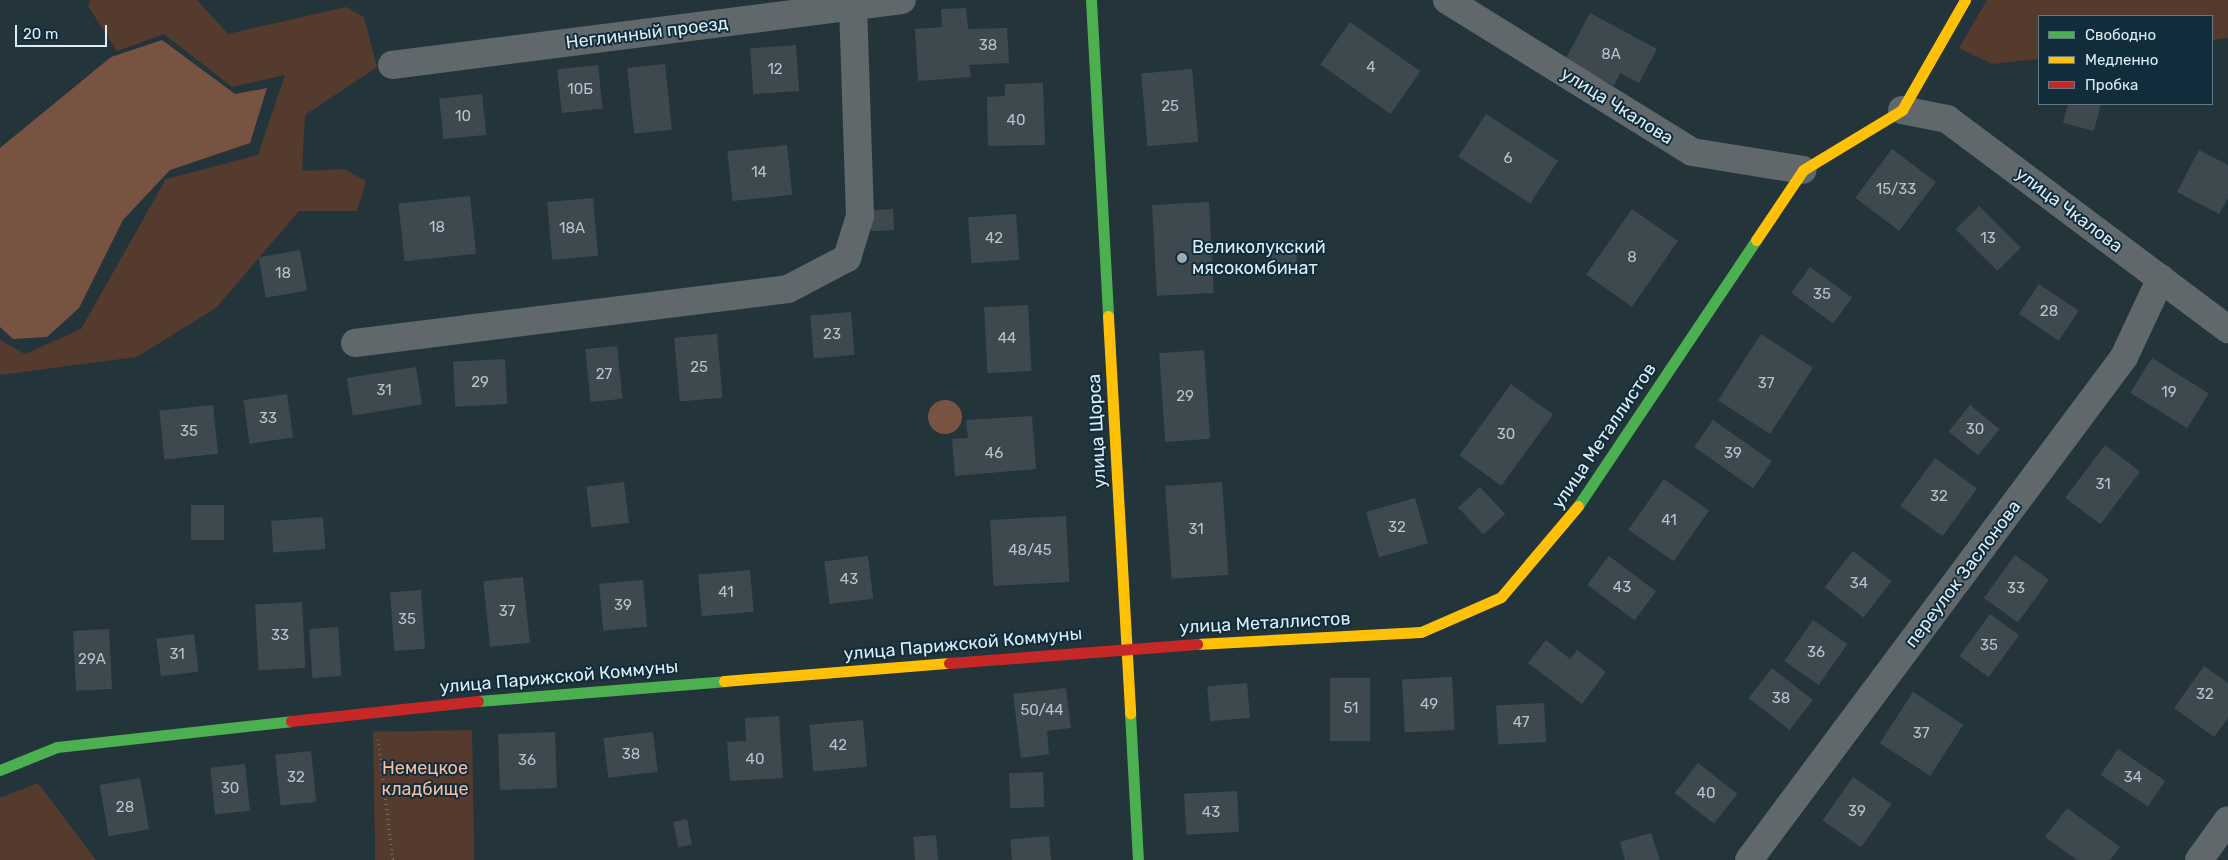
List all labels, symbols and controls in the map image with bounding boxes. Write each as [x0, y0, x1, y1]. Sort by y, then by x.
street label: Неглинный проезд [565, 12, 729, 54]
scale bar [18, 15, 110, 47]
legend [2038, 15, 2213, 105]
text: 20 m [23, 25, 58, 43]
text: Свободно [2085, 26, 2156, 44]
house number: 38 [979, 37, 997, 55]
house number: 8А [1601, 46, 1621, 64]
text: Медленно [2085, 51, 2158, 69]
house number: 4 [1366, 59, 1376, 77]
house number: 12 [767, 61, 783, 79]
street label: улица Чкалова [1557, 63, 1677, 149]
text: Пробка [2085, 76, 2138, 94]
house number: 10Б [567, 81, 593, 99]
house number: 25 [1161, 98, 1179, 116]
house number: 10 [455, 108, 471, 126]
house number: 40 [1007, 112, 1025, 130]
house number: 6 [1503, 150, 1513, 168]
street label: улица Чкалова [2011, 163, 2127, 257]
house number: 14 [751, 164, 767, 182]
house number: 15/33 [1876, 181, 1916, 199]
house number: 18 [429, 219, 445, 237]
house number: 18А [559, 220, 585, 238]
house number: 42 [985, 230, 1003, 248]
house number: 13 [1980, 230, 1996, 248]
place label: Великолукский мясокомбинат [1192, 237, 1326, 280]
house number: 8 [1627, 249, 1637, 267]
marker: Великолукский мясокомбинат [1176, 252, 1188, 264]
house number: 18 [275, 265, 291, 283]
house number: 35 [1813, 286, 1831, 304]
house number: 28 [2040, 303, 2058, 321]
house number: 23 [823, 326, 841, 344]
house number: 44 [998, 330, 1016, 348]
house number: 25 [690, 359, 708, 377]
street label: улица Металлистов [1547, 359, 1661, 513]
house number: 27 [596, 366, 612, 384]
street label: улица Щорса [1083, 373, 1111, 489]
house number: 29 [471, 374, 489, 392]
house number: 37 [1758, 375, 1774, 393]
house number: 31 [376, 382, 392, 400]
house number: 19 [2161, 384, 2177, 402]
house number: 29 [1176, 388, 1194, 406]
house number: 33 [259, 410, 277, 428]
house number: 30 [1966, 421, 1984, 439]
house number: 35 [180, 423, 198, 441]
house number: 30 [1497, 426, 1515, 444]
house number: 46 [985, 445, 1003, 463]
house number: 39 [1724, 445, 1742, 463]
house number: 31 [2095, 476, 2111, 494]
house number: 32 [1930, 488, 1948, 506]
street label: переулок Заслонова [1901, 496, 2025, 652]
house number: 41 [1661, 512, 1677, 530]
house number: 32 [1388, 519, 1406, 537]
house number: 31 [1188, 521, 1204, 539]
house number: 48/45 [1008, 542, 1052, 560]
house number: 43 [840, 571, 858, 589]
house number: 34 [1850, 575, 1868, 593]
house number: 43 [1613, 579, 1631, 597]
house number: 33 [2007, 580, 2025, 598]
house number: 41 [718, 584, 734, 602]
house number: 39 [614, 597, 632, 615]
house number: 37 [499, 603, 515, 621]
street label: улица Металлистов [1179, 608, 1351, 638]
house number: 35 [398, 611, 416, 629]
street label: улица Парижской Коммуны [843, 623, 1083, 665]
house number: 33 [271, 627, 289, 645]
house number: 35 [1980, 637, 1998, 655]
house number: 36 [1807, 644, 1825, 662]
house number: 31 [169, 646, 185, 664]
house number: 29А [78, 651, 106, 669]
street label: улица Парижской Коммуны [439, 656, 679, 698]
house number: 32 [2196, 686, 2214, 704]
house number: 38 [1772, 690, 1790, 708]
house number: 49 [1420, 696, 1438, 714]
house number: 51 [1343, 700, 1359, 718]
house number: 50/44 [1020, 702, 1064, 720]
house number: 47 [1513, 714, 1529, 732]
house number: 37 [1913, 725, 1929, 743]
house number: 42 [829, 737, 847, 755]
house number: 38 [622, 746, 640, 764]
house number: 40 [746, 751, 764, 769]
house number: 36 [518, 752, 536, 770]
park label: Немецкое кладбище [382, 758, 468, 801]
house number: 32 [287, 769, 305, 787]
house number: 34 [2124, 769, 2142, 787]
house number: 30 [221, 780, 239, 798]
house number: 40 [1697, 785, 1715, 803]
house number: 28 [116, 799, 134, 817]
house number: 39 [1848, 803, 1866, 821]
house number: 43 [1202, 804, 1220, 822]

